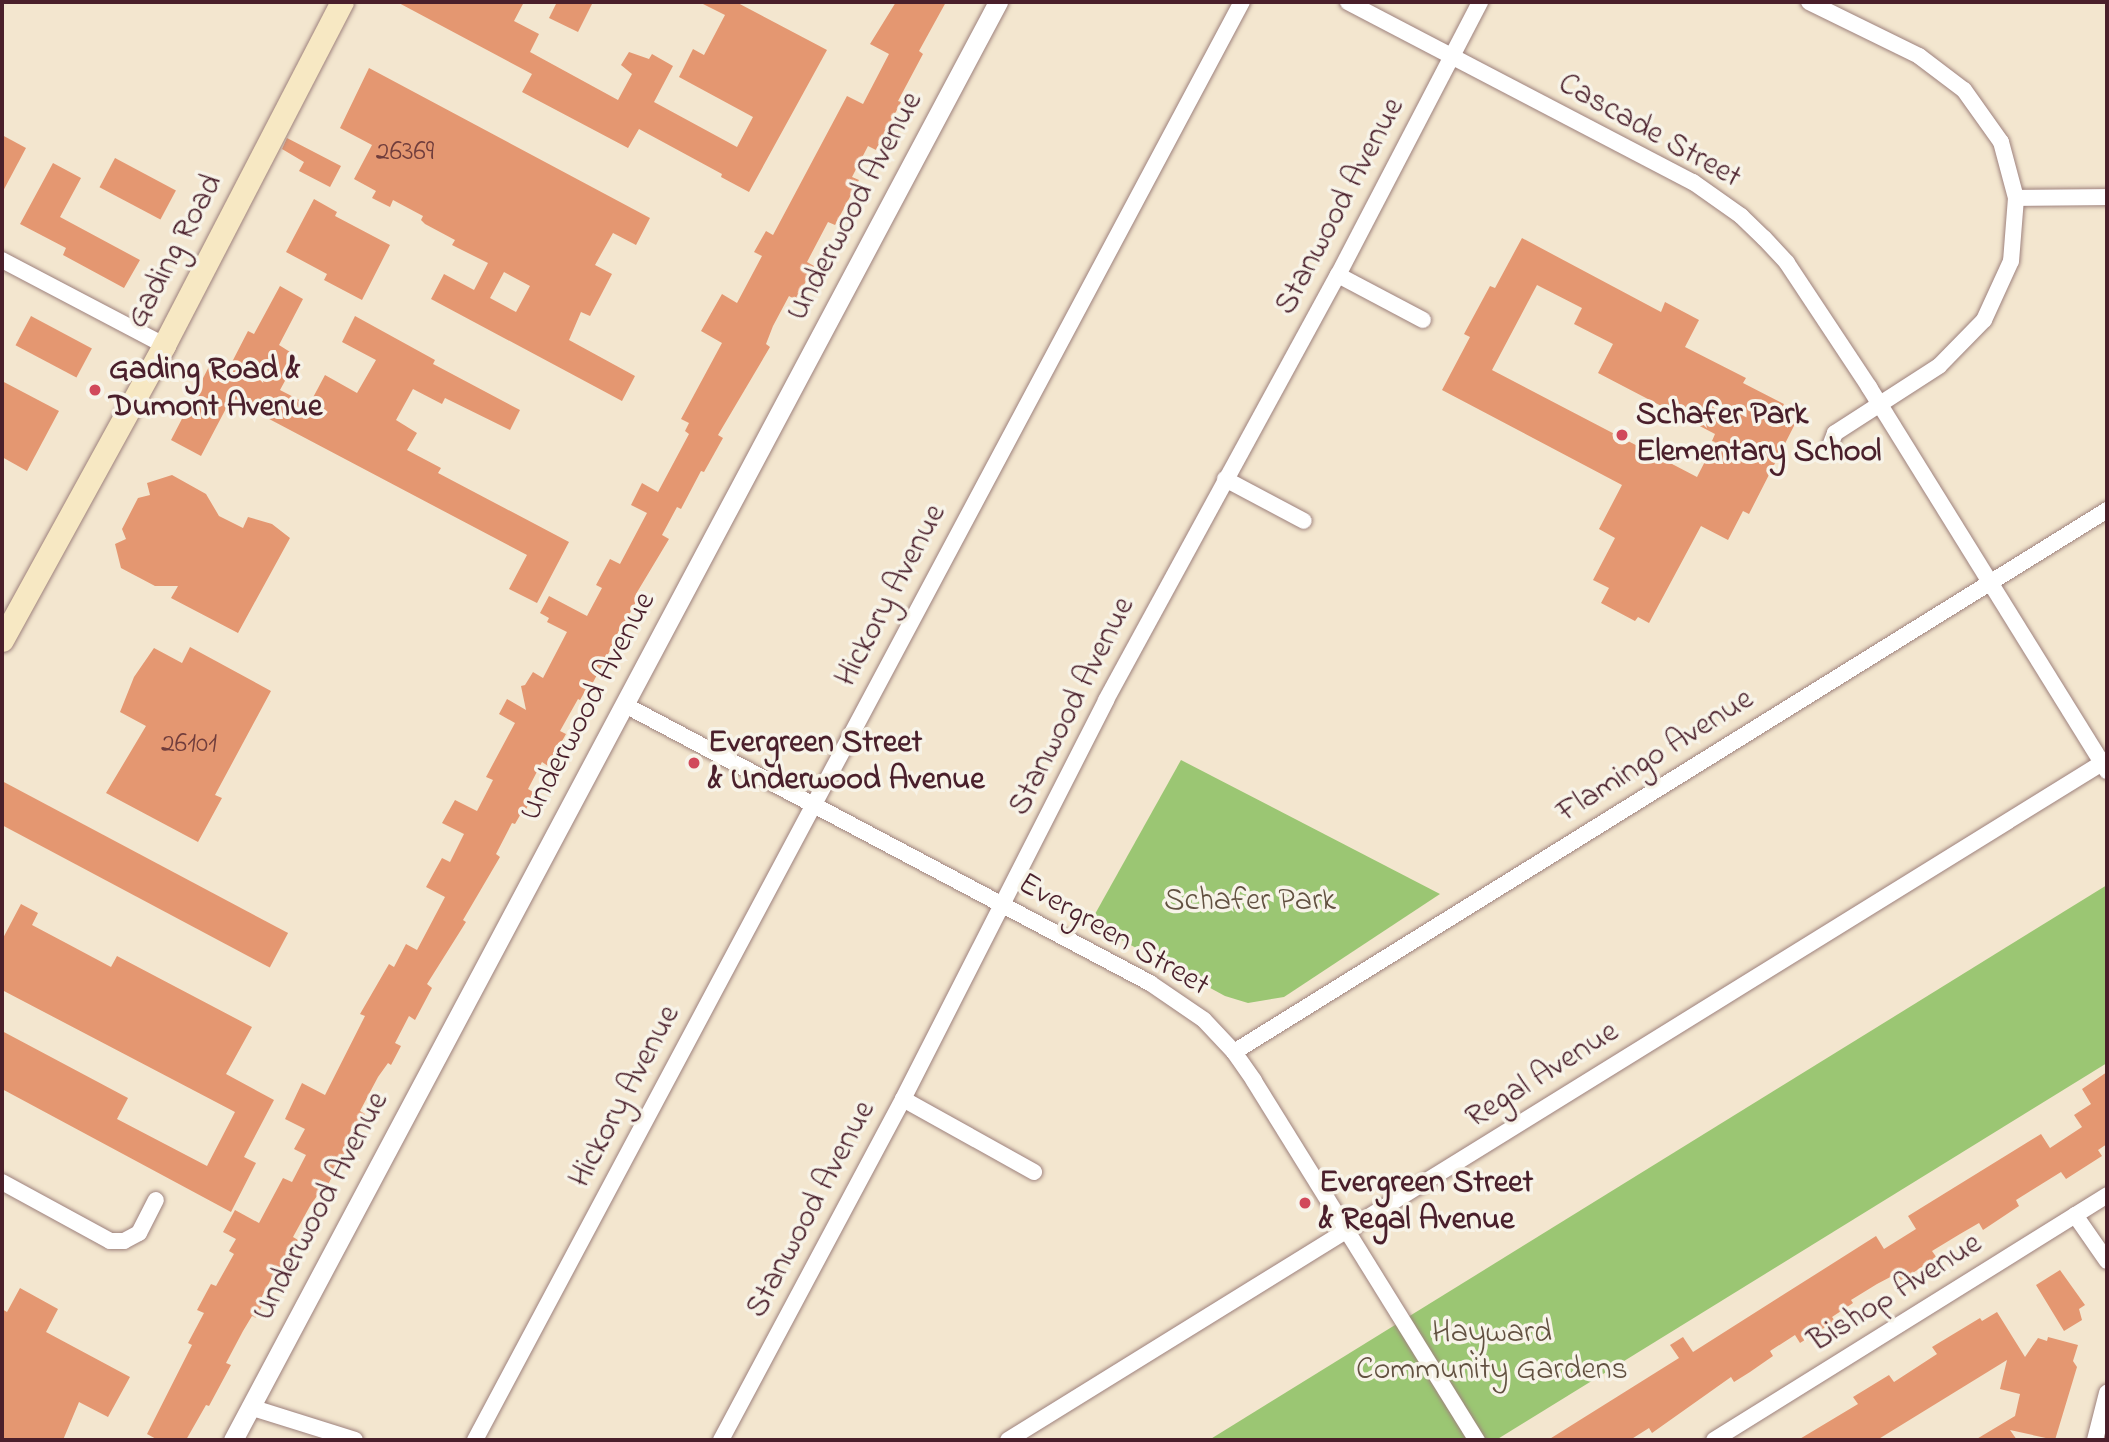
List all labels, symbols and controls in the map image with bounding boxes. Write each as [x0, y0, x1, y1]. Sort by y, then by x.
street label: Cascade Street [1551, 66, 1747, 198]
street label: Underwood Avenue [779, 86, 933, 328]
street label: Stanwood Avenue [1268, 92, 1414, 322]
house number: 26369 [376, 136, 434, 170]
street label: Gading Road [119, 168, 233, 336]
place label: Gading Road & Dumont Avenue [109, 353, 322, 428]
marker: Gading Road & Dumont Avenue [87, 382, 103, 398]
place label: Schafer Park Elementary School [1636, 398, 1881, 473]
marker: Schafer Park Elementary School [1614, 427, 1630, 443]
street label: Hickory Avenue [828, 498, 956, 694]
street label: Underwood Avenue [512, 586, 666, 828]
street label: Stanwood Avenue [1001, 591, 1145, 823]
street label: Flamingo Avenue [1551, 681, 1761, 833]
place label: Evergreen Street & Underwood Avenue [708, 726, 984, 801]
house number: 26101 [161, 728, 217, 762]
marker: Evergreen Street & Underwood Avenue [686, 755, 702, 771]
street label: Evergreen Street [1011, 866, 1215, 1006]
park label: Schafer Park [1164, 883, 1336, 921]
street label: Hickory Avenue [562, 999, 690, 1195]
street label: Regal Avenue [1460, 1014, 1626, 1138]
street label: Underwood Avenue [245, 1086, 399, 1328]
street label: Stanwood Avenue [739, 1095, 885, 1325]
place label: Evergreen Street & Regal Avenue [1319, 1166, 1533, 1241]
marker: Evergreen Street & Regal Avenue [1297, 1195, 1313, 1211]
street label: Bishop Avenue [1802, 1226, 1990, 1362]
park label: Hayward Community Gardens [1356, 1316, 1628, 1391]

